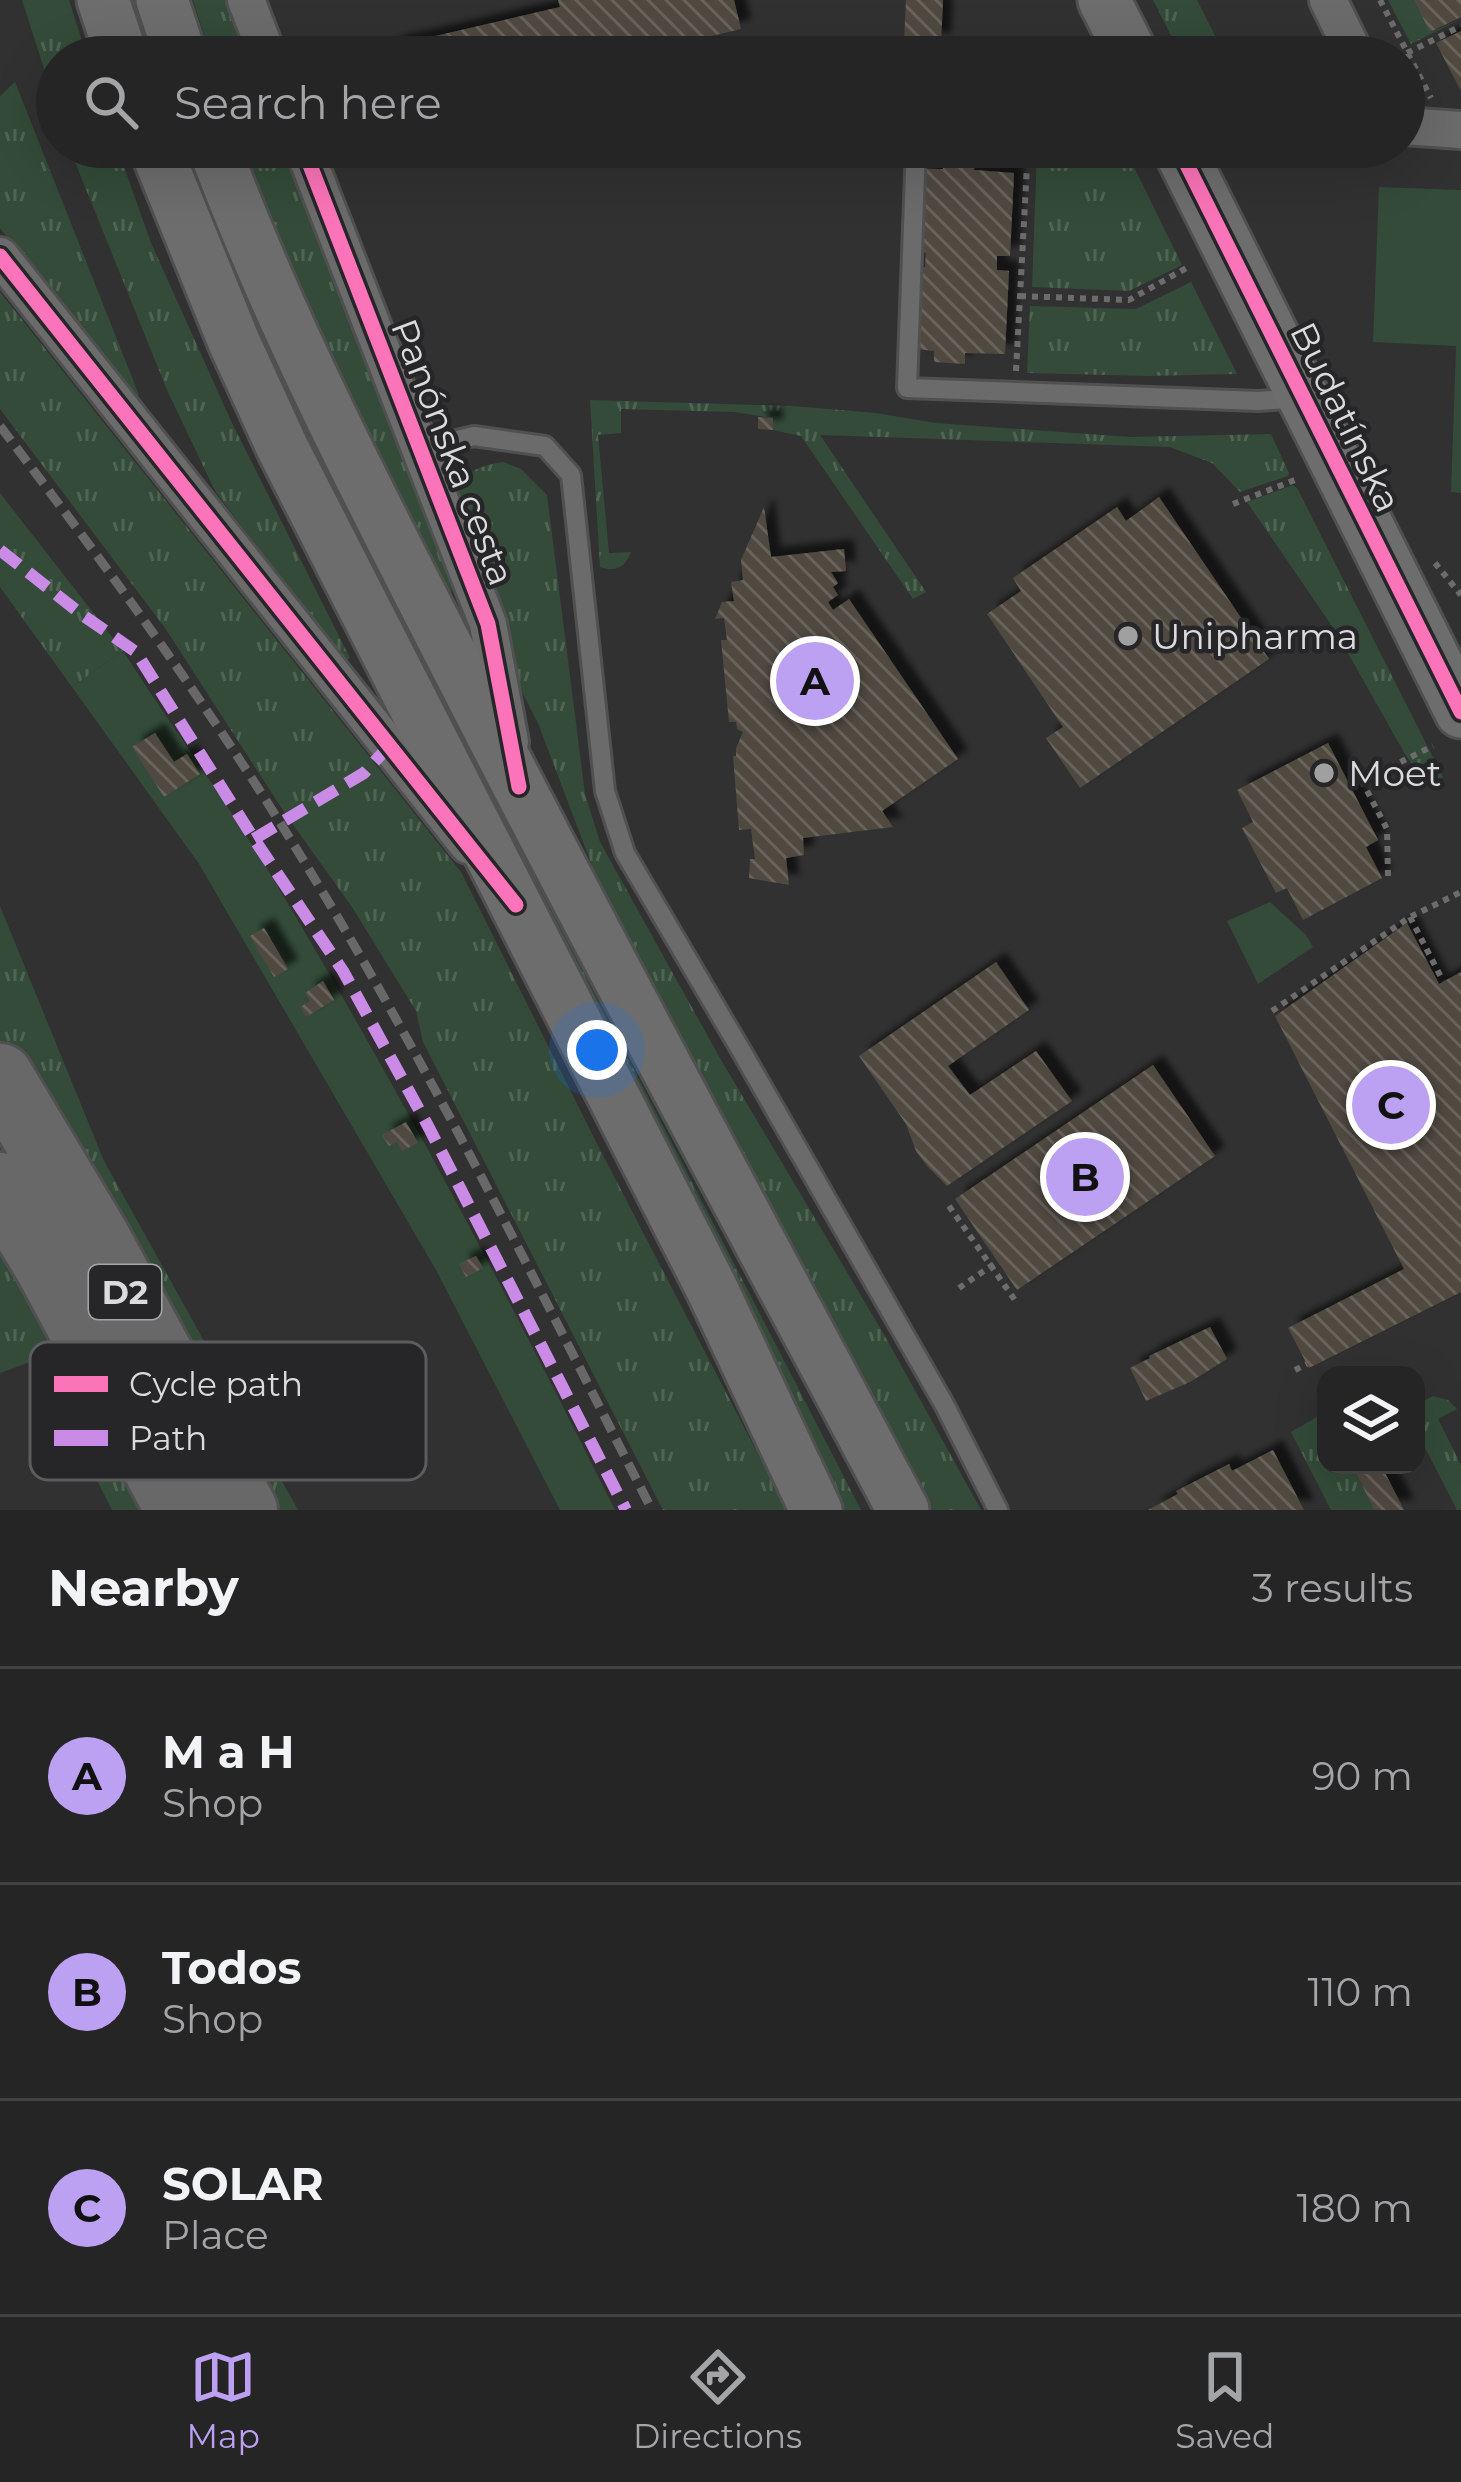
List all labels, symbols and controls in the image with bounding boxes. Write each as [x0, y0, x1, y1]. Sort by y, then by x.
search box [36, 36, 1425, 168]
icon: search [78, 69, 144, 135]
text: Search here [174, 75, 442, 130]
street label: Panónska cesta [382, 313, 524, 591]
street label: Budatínska [1281, 315, 1411, 519]
place label: Unipharma [1152, 614, 1358, 658]
marker: Unipharma [1115, 623, 1141, 649]
pin: A [776, 636, 854, 726]
place label: Moet [1348, 751, 1441, 795]
marker: Moet [1311, 760, 1337, 786]
your location [567, 1020, 627, 1080]
pin: C [1352, 1060, 1430, 1150]
pin: B [1046, 1132, 1124, 1222]
road number: D2 [89, 1265, 161, 1319]
legend [30, 1342, 426, 1480]
text: Cycle path [129, 1364, 303, 1404]
map controls [1317, 1366, 1425, 1474]
button: layers [1317, 1366, 1425, 1474]
text: Path [129, 1418, 207, 1458]
text: Nearby [48, 1557, 239, 1619]
text: 3 results [1252, 1564, 1413, 1612]
text: M a H [162, 1724, 295, 1779]
text: A [72, 1752, 102, 1800]
text: 90 m [1312, 1752, 1413, 1800]
text: Shop [162, 1779, 263, 1827]
text: Todos [162, 1940, 301, 1995]
text: B [72, 1968, 102, 2016]
text: 110 m [1307, 1968, 1413, 2016]
text: Shop [162, 1995, 263, 2043]
text: SOLAR [162, 2156, 324, 2211]
text: C [73, 2184, 101, 2232]
text: 180 m [1297, 2184, 1413, 2232]
text: Place [162, 2211, 269, 2259]
tab: Map [187, 2344, 260, 2456]
tab: Directions [633, 2344, 802, 2456]
tab: Saved [1175, 2344, 1274, 2456]

